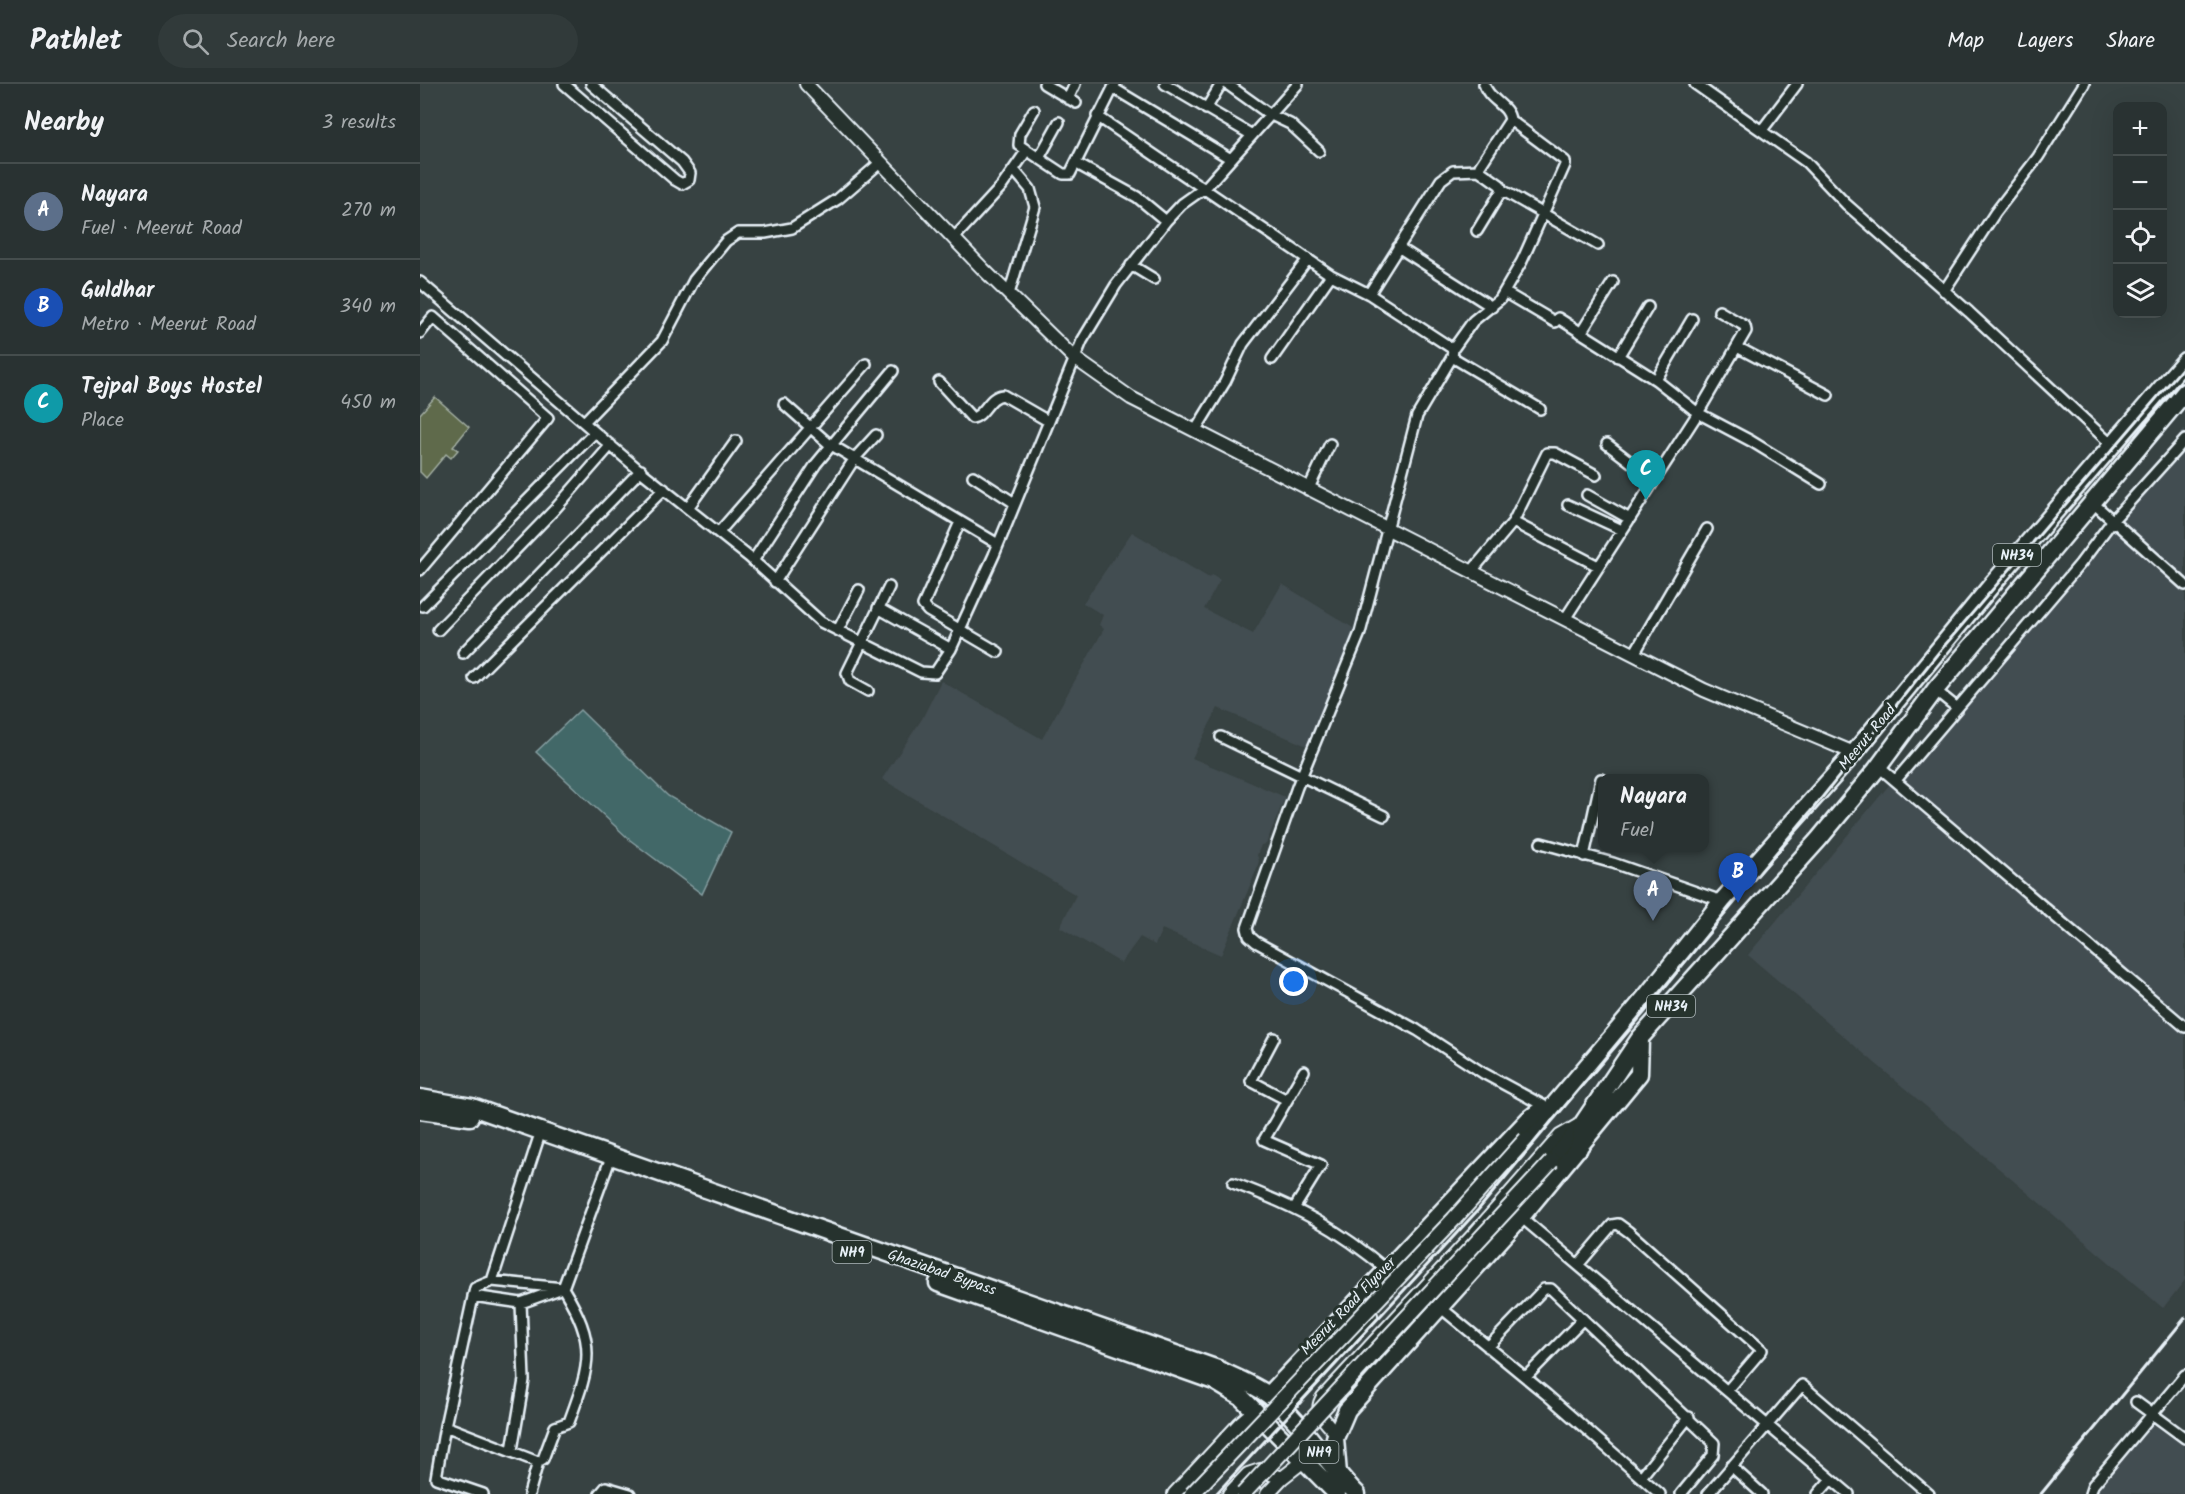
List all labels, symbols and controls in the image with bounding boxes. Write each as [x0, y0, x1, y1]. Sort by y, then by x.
search box [158, 14, 578, 68]
text: Pathlet [30, 19, 122, 64]
text: Search here [227, 24, 335, 59]
icon: search [179, 25, 212, 58]
text: Map [1947, 25, 1984, 58]
text: Layers [2017, 25, 2073, 58]
text: Share [2106, 25, 2155, 58]
text: Nearby [24, 102, 104, 144]
map controls [2113, 102, 2167, 318]
button: + [2113, 102, 2167, 156]
text: 3 results [322, 107, 396, 139]
button: − [2113, 156, 2167, 210]
text: Nayara [81, 178, 148, 213]
text: A [37, 195, 50, 227]
text: 270 m [341, 195, 396, 227]
button: locate [2113, 210, 2167, 264]
text: Fuel · Meerut Road [81, 213, 242, 245]
button: layers [2113, 264, 2167, 318]
text: Guldhar [81, 274, 154, 309]
text: B [37, 291, 50, 323]
text: 340 m [340, 291, 396, 323]
text: Metro · Meerut Road [81, 309, 256, 341]
text: Tejpal Boys Hostel [81, 370, 262, 405]
text: C [37, 387, 50, 419]
text: 450 m [340, 387, 396, 419]
text: Place [81, 405, 124, 437]
pin: C [1626, 450, 1666, 500]
road number: NH34 [1993, 544, 2041, 566]
street label: Meerut Road [1833, 699, 1903, 776]
popup [1598, 774, 1709, 852]
text: Nayara [1620, 780, 1687, 815]
text: Fuel [1620, 815, 1654, 847]
pin: B [1718, 854, 1758, 903]
pin: A [1634, 872, 1672, 921]
your location [1279, 967, 1308, 996]
road number: NH34 [1647, 995, 1695, 1017]
road number: NH9 [832, 1241, 872, 1263]
street label: Ghaziabad Bypass [884, 1243, 1000, 1303]
street label: Meerut Road Flyover [1295, 1251, 1403, 1361]
road number: NH9 [1300, 1441, 1338, 1463]

